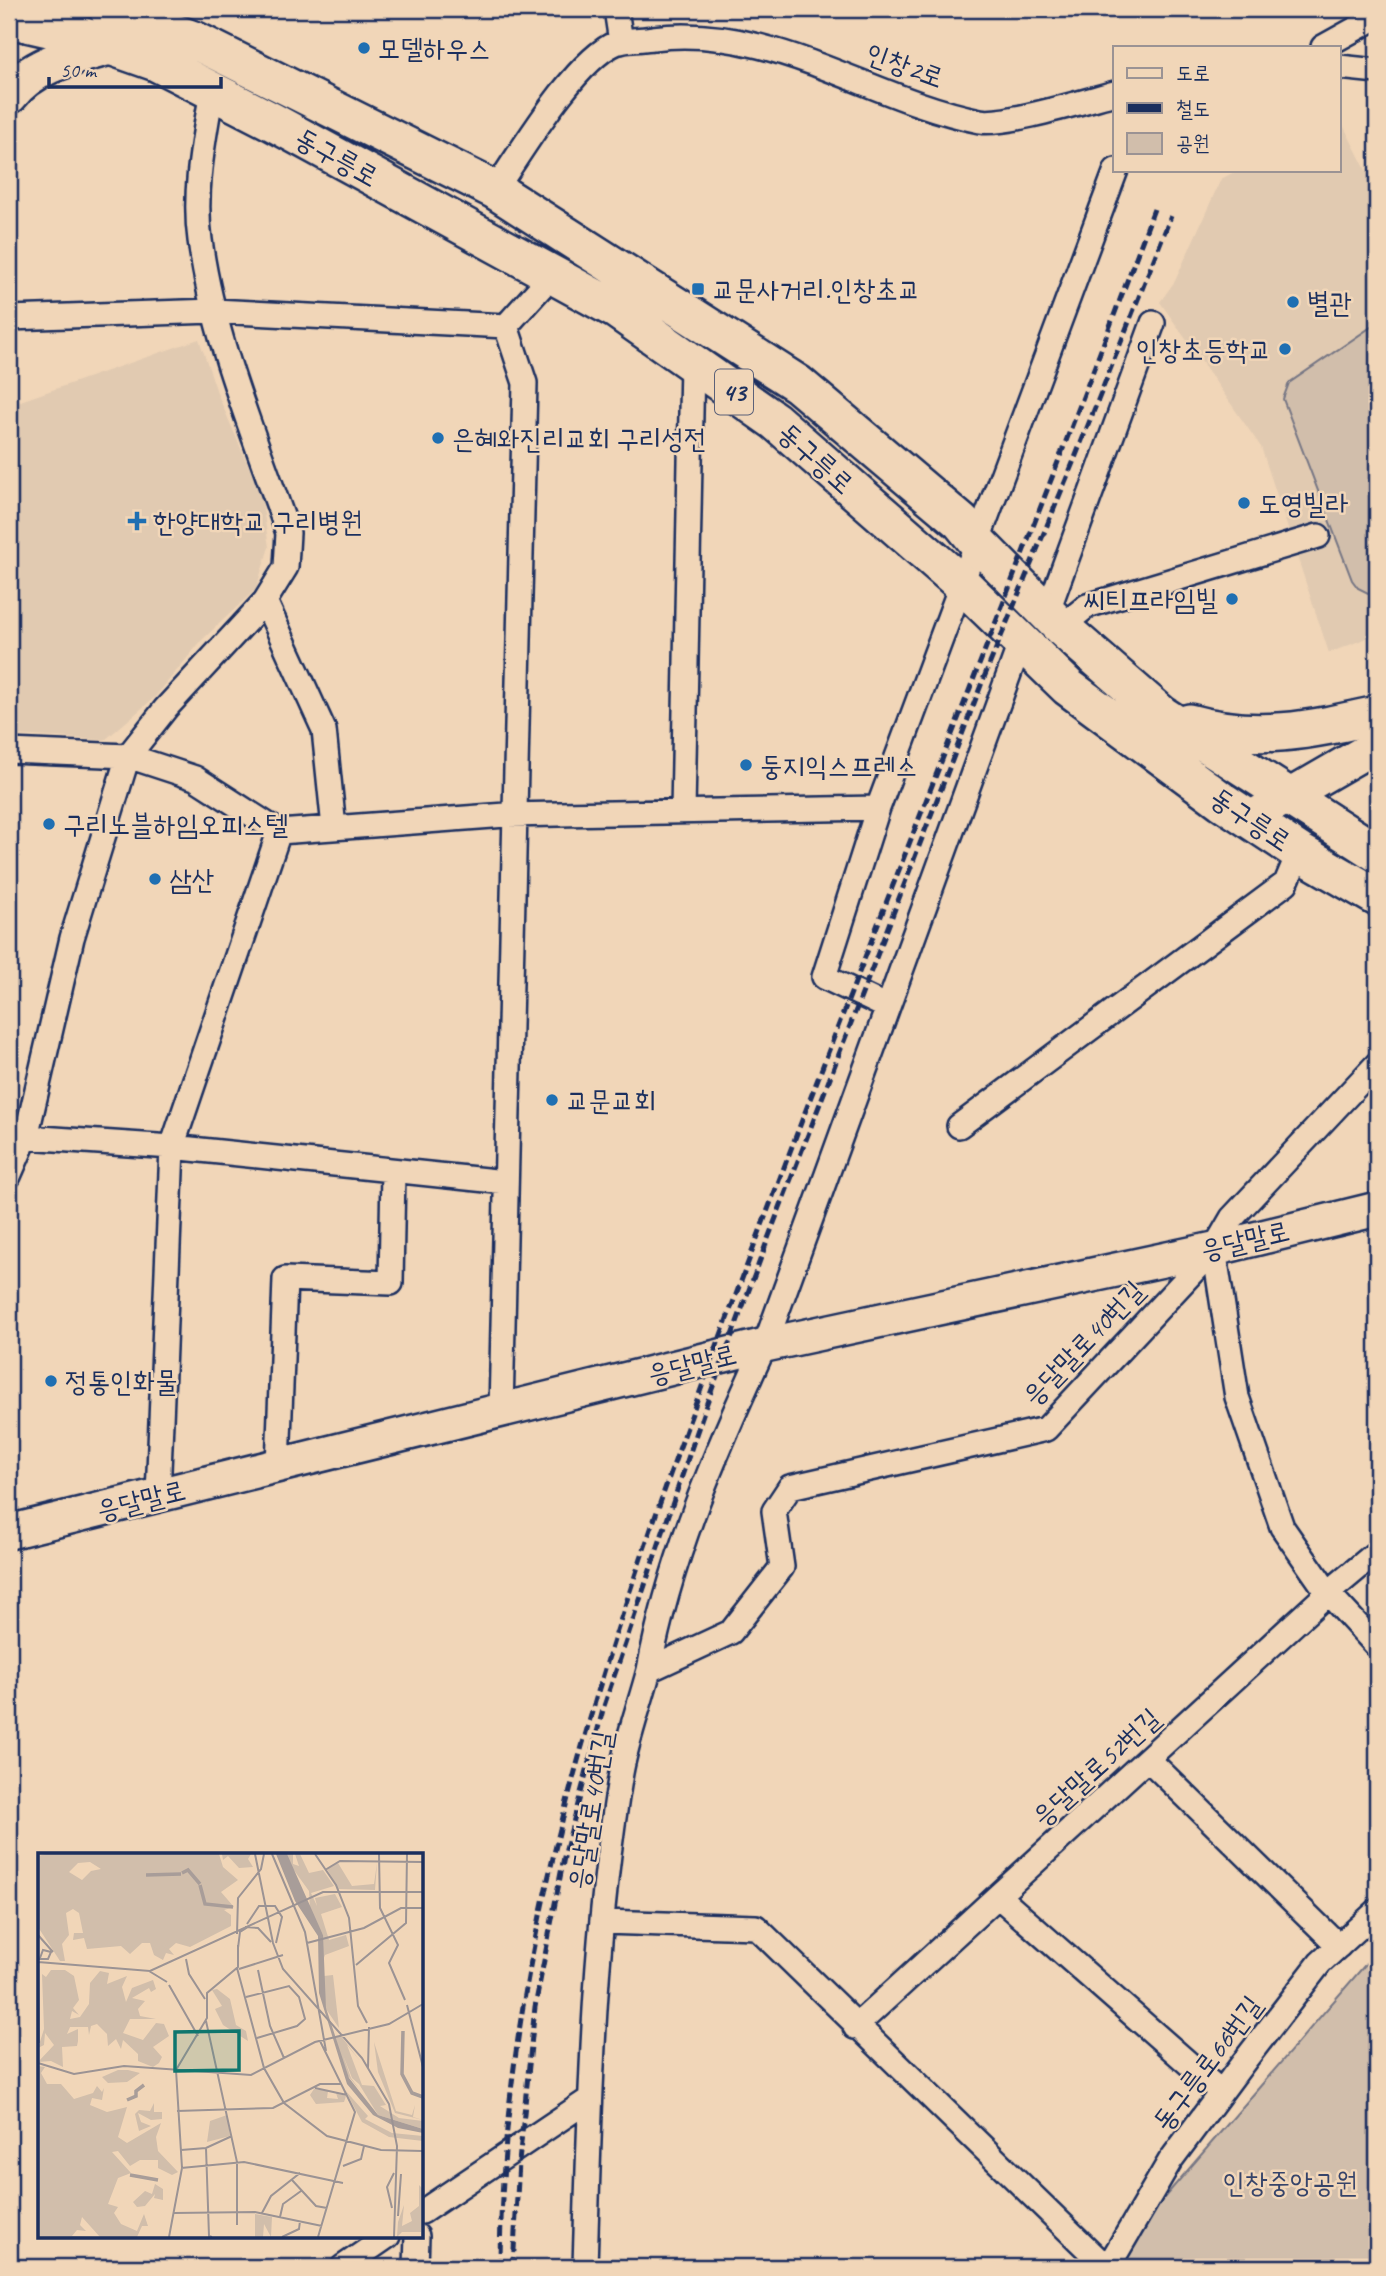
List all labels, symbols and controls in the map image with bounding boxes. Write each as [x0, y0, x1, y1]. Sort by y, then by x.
place label: 모델하우스 [378, 31, 491, 66]
street label: 인창2로 [861, 35, 949, 95]
marker: 모델하우스 [356, 40, 372, 56]
scale bar [49, 46, 220, 90]
legend [1113, 46, 1340, 172]
text: 50 m [60, 57, 98, 83]
text: 도로 [1176, 60, 1210, 86]
text: 철도 [1176, 96, 1210, 122]
street label: 동구릉로 [289, 120, 385, 194]
text: 공원 [1176, 130, 1210, 156]
place label: 교문사거리.인창초교 [712, 272, 920, 307]
marker: 교문사거리.인창초교 [690, 281, 706, 297]
place label: 별관 [1307, 285, 1352, 320]
marker: 별관 [1285, 294, 1301, 310]
place label: 인창초등학교 [1136, 332, 1271, 367]
marker: 인창초등학교 [1277, 341, 1293, 357]
road number: 43 [715, 370, 753, 414]
street label: 동구릉로 [771, 415, 861, 501]
place label: 은혜와진리교회 구리성전 [452, 421, 707, 456]
marker: 은혜와진리교회 구리성전 [430, 430, 446, 446]
place label: 도영빌라 [1258, 486, 1349, 521]
marker: 도영빌라 [1236, 495, 1252, 511]
place label: 한양대학교 구리병원 [153, 504, 363, 539]
marker: 한양대학교 구리병원 [127, 511, 147, 531]
place label: 씨티프라임빌 [1083, 582, 1218, 617]
marker: 씨티프라임빌 [1224, 591, 1240, 607]
place label: 둥지익스프레스 [760, 748, 918, 783]
marker: 둥지익스프레스 [738, 757, 754, 773]
street label: 동구릉로 [1204, 779, 1298, 859]
place label: 구리노블하임오피스텔 [63, 807, 288, 842]
marker: 구리노블하임오피스텔 [41, 816, 57, 832]
place label: 삼산 [169, 862, 215, 897]
marker: 삼산 [147, 871, 163, 887]
place label: 교문교회 [566, 1083, 656, 1118]
marker: 교문교회 [544, 1092, 560, 1108]
street label: 응달말로 [1197, 1213, 1293, 1267]
street label: 응달말로40번길 [1015, 1273, 1151, 1413]
street label: 응달말로 [644, 1336, 740, 1392]
place label: 정통인화물 [65, 1364, 178, 1399]
marker: 정통인화물 [43, 1373, 59, 1389]
street label: 응달말로 [93, 1472, 189, 1528]
street label: 응달말로52번길 [1025, 1700, 1167, 1834]
street label: 응달말로40번길 [560, 1728, 620, 1892]
inset map [38, 1853, 424, 2238]
street label: 동구릉로66번길 [1145, 1988, 1269, 2138]
park label: 인창중앙공원 [1222, 2165, 1358, 2200]

